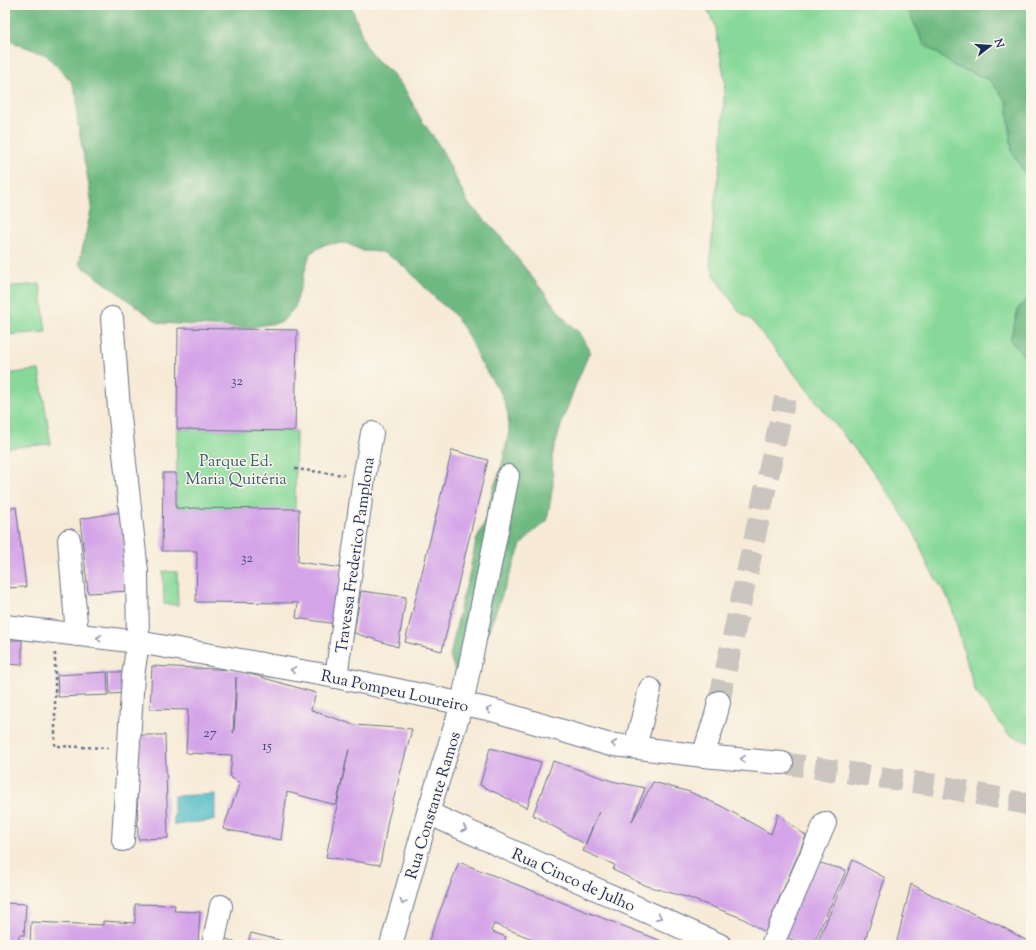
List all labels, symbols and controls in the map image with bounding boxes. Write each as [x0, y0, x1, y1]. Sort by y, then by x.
north arrow [970, 26, 1010, 66]
text: N [989, 36, 1008, 50]
house number: 32 [231, 372, 244, 392]
park label: Parque Ed. Maria Quitéria [185, 451, 287, 492]
street label: Travessa Frederico Pamplona [331, 455, 382, 655]
house number: 32 [241, 549, 254, 569]
one-way arrow [96, 633, 103, 642]
one-way arrow [290, 666, 296, 674]
street label: Rua Pompeu Loureiro [319, 666, 471, 719]
one-way arrow [485, 706, 492, 714]
house number: 27 [203, 724, 217, 744]
street label: Rua Constante Ramos [401, 729, 468, 882]
house number: 15 [262, 737, 272, 757]
one-way arrow [611, 740, 617, 749]
one-way arrow [740, 755, 746, 764]
one-way arrow [459, 824, 467, 832]
street label: Rua Cinco de Julho [508, 844, 639, 919]
one-way arrow [399, 899, 408, 906]
one-way arrow [655, 912, 662, 920]

